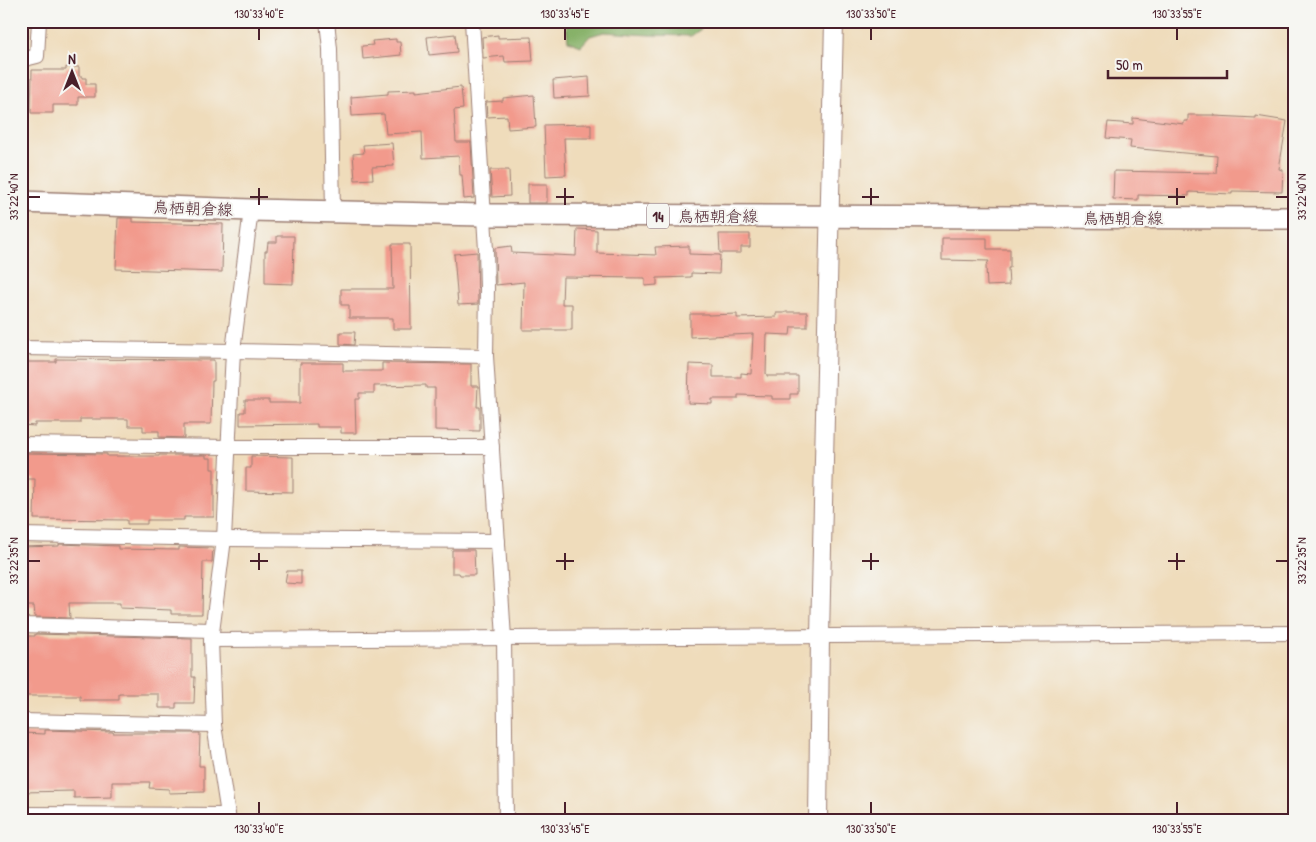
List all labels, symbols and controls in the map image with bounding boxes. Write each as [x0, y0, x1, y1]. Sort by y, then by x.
text: 130°33'40"E [234, 5, 284, 22]
text: 130°33'45"E [540, 5, 590, 22]
text: 130°33'50"E [846, 5, 897, 22]
text: 130°33'55"E [1152, 5, 1203, 22]
north arrow [48, 48, 98, 98]
scale bar [1108, 48, 1227, 80]
text: N [68, 49, 76, 68]
text: 50 m [1116, 54, 1143, 75]
text: 33°22'40"N [5, 174, 22, 220]
text: 33°22'40"N [1293, 174, 1310, 220]
street label: 鳥栖朝倉線 [153, 196, 233, 220]
road number: 14 [647, 204, 669, 228]
street label: 鳥栖朝倉線 [678, 205, 758, 227]
street label: 鳥栖朝倉線 [1083, 207, 1163, 229]
text: 33°22'35"N [5, 537, 22, 585]
text: 33°22'35"N [1293, 537, 1310, 585]
text: 130°33'40"E [234, 820, 284, 837]
text: 130°33'45"E [540, 820, 590, 837]
text: 130°33'50"E [846, 820, 897, 837]
text: 130°33'55"E [1152, 820, 1203, 837]

